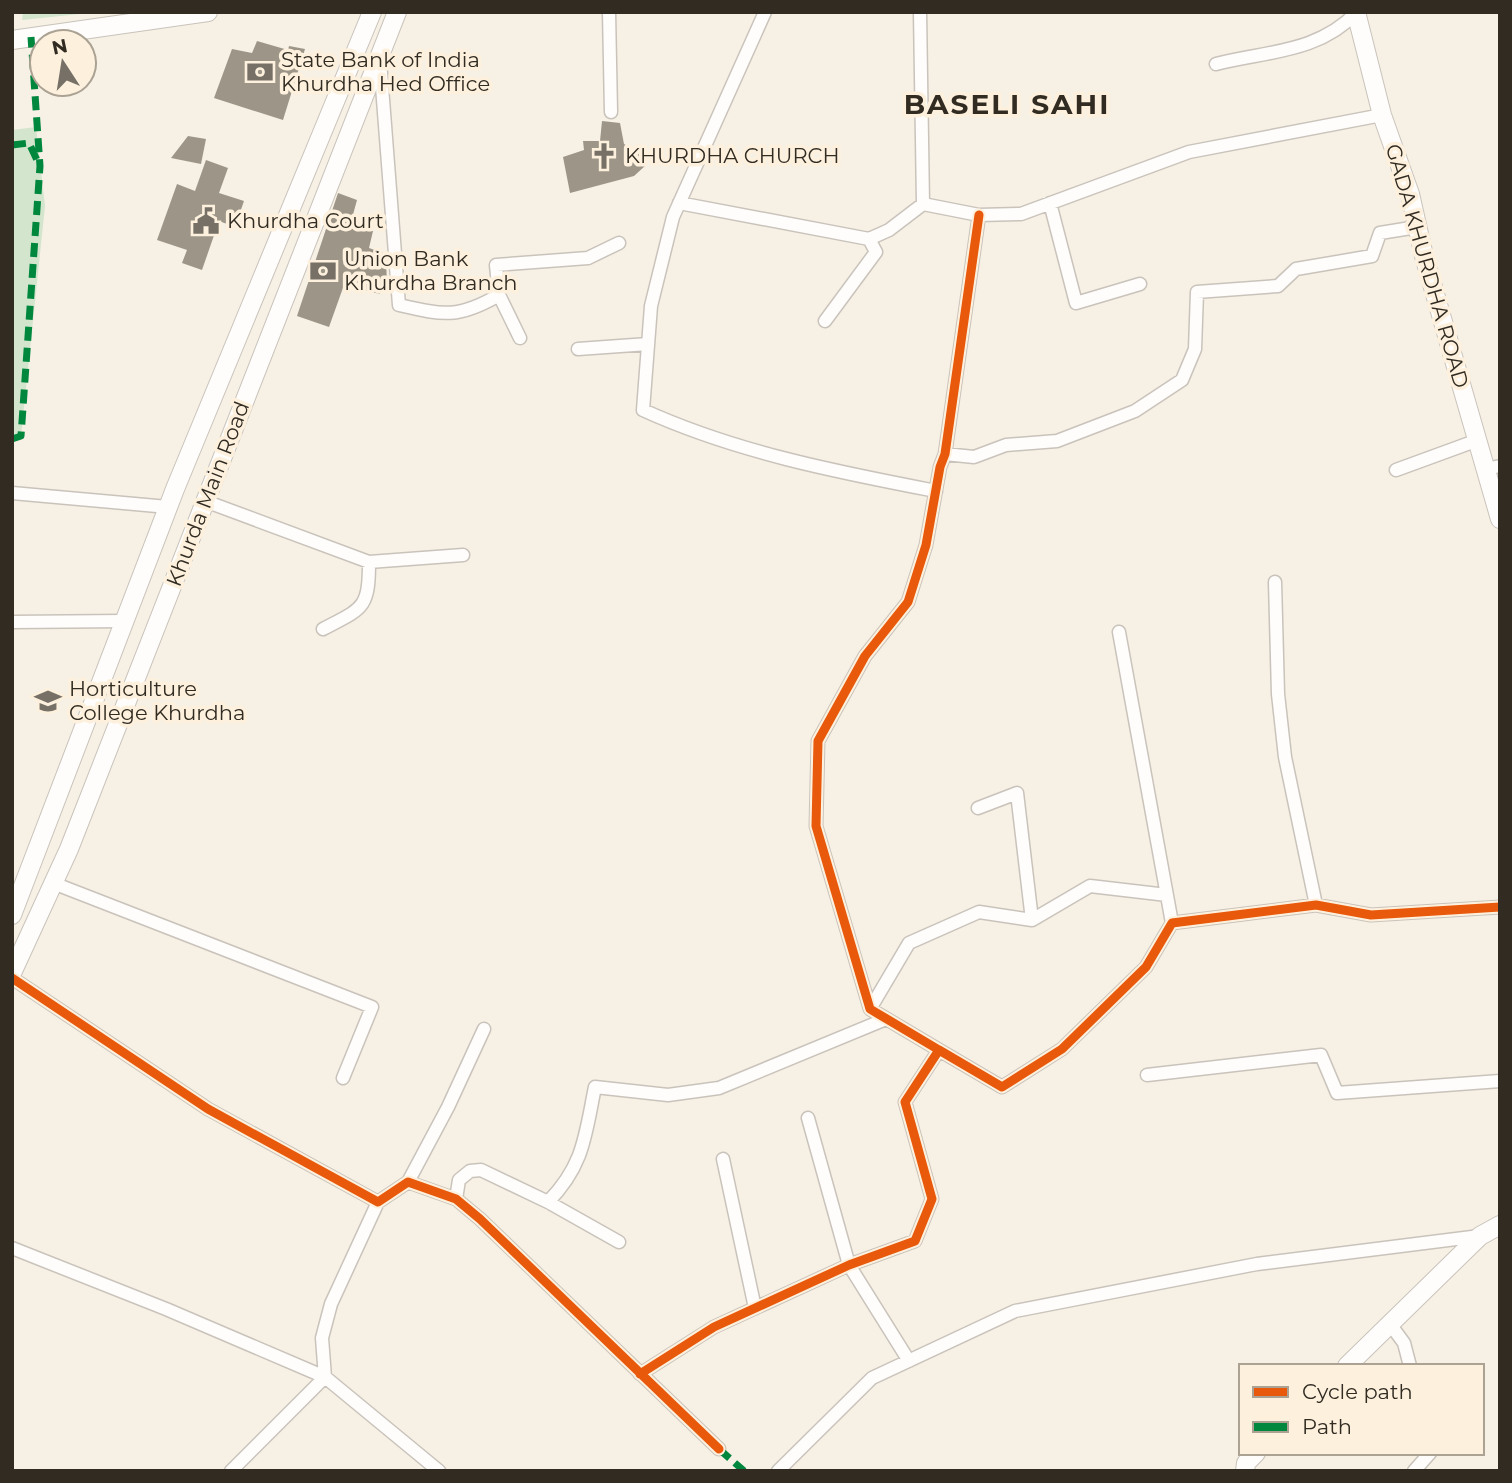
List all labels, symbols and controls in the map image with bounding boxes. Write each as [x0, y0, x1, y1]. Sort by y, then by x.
north arrow [28, 28, 98, 98]
text: N [50, 34, 69, 60]
place label: State Bank of India Khurdha Hed Office [281, 47, 490, 96]
bank icon: State Bank of India Khurdha Hed Office [245, 57, 275, 87]
district label: BASELI SAHI [904, 87, 1110, 121]
church icon: KHURDHA CHURCH [589, 141, 619, 171]
street label: GADA KHURDHA ROAD [1381, 141, 1474, 391]
place label: KHURDHA CHURCH [625, 143, 840, 168]
public building icon: Khurdha Court [191, 206, 221, 236]
place label: Khurdha Court [227, 208, 384, 233]
place label: Union Bank Khurdha Branch [344, 246, 518, 295]
bank icon: Union Bank Khurdha Branch [308, 256, 338, 286]
street label: Khurda Main Road [161, 398, 254, 590]
place label: Horticulture College Khurdha [69, 676, 245, 725]
school or university icon: Horticulture College Khurdha [33, 686, 63, 716]
legend [1239, 1364, 1484, 1455]
text: Cycle path [1302, 1379, 1413, 1404]
text: Path [1302, 1414, 1352, 1439]

